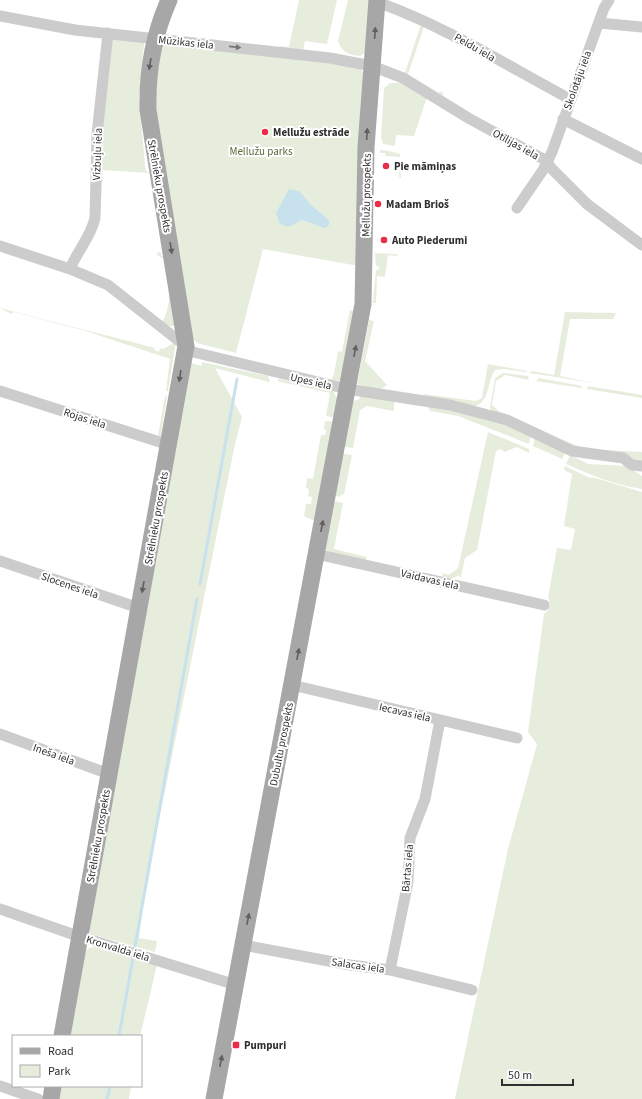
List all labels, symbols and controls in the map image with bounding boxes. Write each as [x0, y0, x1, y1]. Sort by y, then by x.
one-way arrow [371, 27, 378, 39]
street label: Peldu iela [452, 30, 498, 65]
street label: Mūzikas iela [158, 32, 214, 53]
one-way arrow [229, 44, 241, 50]
street label: Skolotāju iela [560, 48, 595, 112]
one-way arrow [147, 58, 153, 70]
place label: Mellužu estrāde [273, 125, 350, 140]
street label: Otīlijas iela [490, 126, 542, 163]
street label: Vizbuļu iela [89, 127, 106, 181]
marker: Mellužu estrāde [260, 127, 270, 137]
one-way arrow [364, 128, 371, 140]
street label: Strēlnieku prospekts [144, 138, 175, 234]
park label: Mellužu parks [229, 144, 293, 159]
street label: Mellužu prospekts [358, 153, 375, 237]
place label: Pie māmiņas [394, 159, 456, 174]
marker: Pie māmiņas [381, 161, 391, 171]
place label: Madam Brioš [386, 197, 449, 212]
marker: Madam Brioš [373, 199, 383, 209]
place label: Auto Piederumi [391, 233, 467, 248]
marker: Auto Piederumi [379, 235, 389, 245]
one-way arrow [168, 242, 174, 254]
one-way arrow [352, 345, 358, 357]
street label: Upes iela [289, 369, 333, 394]
one-way arrow [177, 370, 183, 382]
street label: Rojas iela [62, 405, 108, 432]
street label: Strēlnieku prospekts [141, 470, 172, 566]
one-way arrow [319, 520, 325, 532]
street label: Vaidavas iela [399, 566, 460, 593]
street label: Slocenes iela [39, 569, 100, 602]
one-way arrow [140, 581, 146, 593]
one-way arrow [295, 648, 301, 660]
street label: Iecavas iela [378, 699, 432, 726]
street label: Dubultu prospekts [266, 701, 297, 787]
street label: Ineša iela [31, 740, 77, 769]
street label: Strēlnieku prospekts [83, 788, 114, 884]
street label: Bārtas iela [398, 843, 417, 893]
one-way arrow [245, 913, 251, 925]
street label: Kronvalda iela [84, 932, 151, 965]
street label: Salacas iela [330, 954, 385, 977]
legend [12, 1035, 142, 1087]
place label: Pumpuri [244, 1038, 286, 1053]
marker: Pumpuri [231, 1040, 241, 1050]
text: Road [48, 1043, 74, 1060]
one-way arrow [219, 1055, 225, 1067]
scale bar [502, 1061, 573, 1087]
text: Park [48, 1063, 70, 1080]
text: 50 m [508, 1067, 532, 1084]

